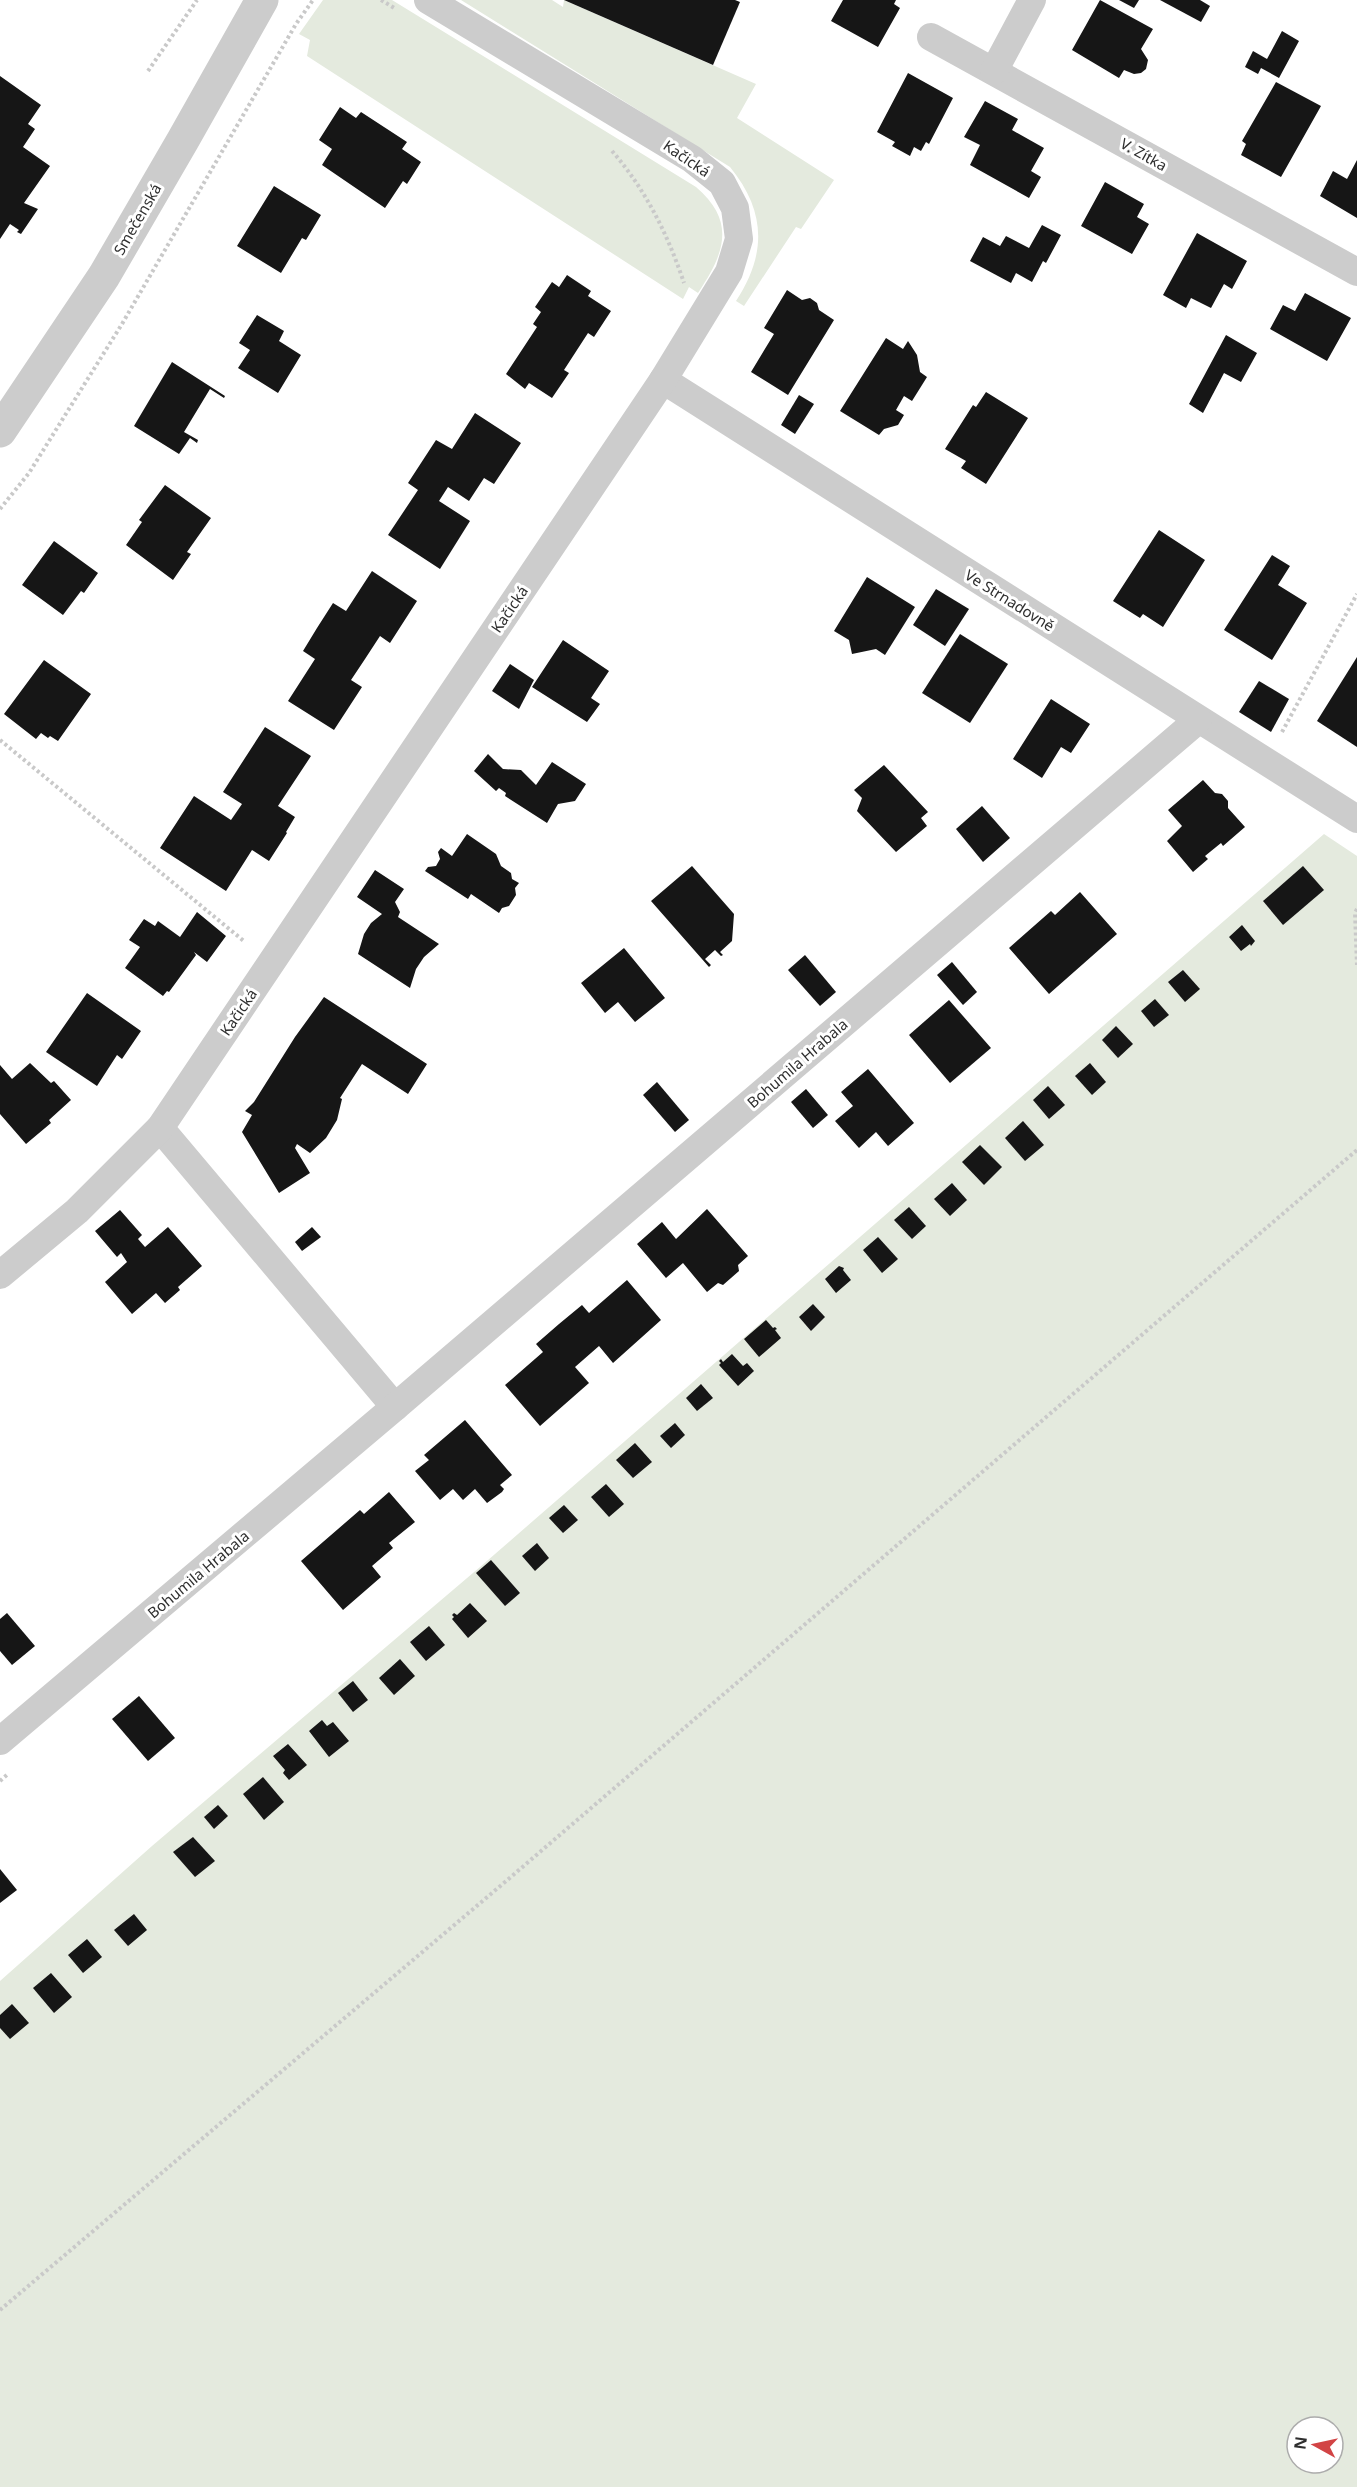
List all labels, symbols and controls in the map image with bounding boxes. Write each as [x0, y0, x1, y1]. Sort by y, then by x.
street label: V. Zítka [1117, 133, 1171, 175]
street label: Kačická [660, 135, 714, 181]
street label: Smečenská [109, 180, 165, 258]
street label: Ve Strnadovně [961, 565, 1059, 635]
street label: Kačická [486, 582, 532, 636]
street label: Kačická [215, 985, 261, 1039]
street label: Bohumila Hrabala [743, 1014, 851, 1112]
street label: Bohumila Hrabala [143, 1526, 253, 1622]
north arrow [1285, 2415, 1345, 2475]
text: N [1288, 2435, 1312, 2451]

